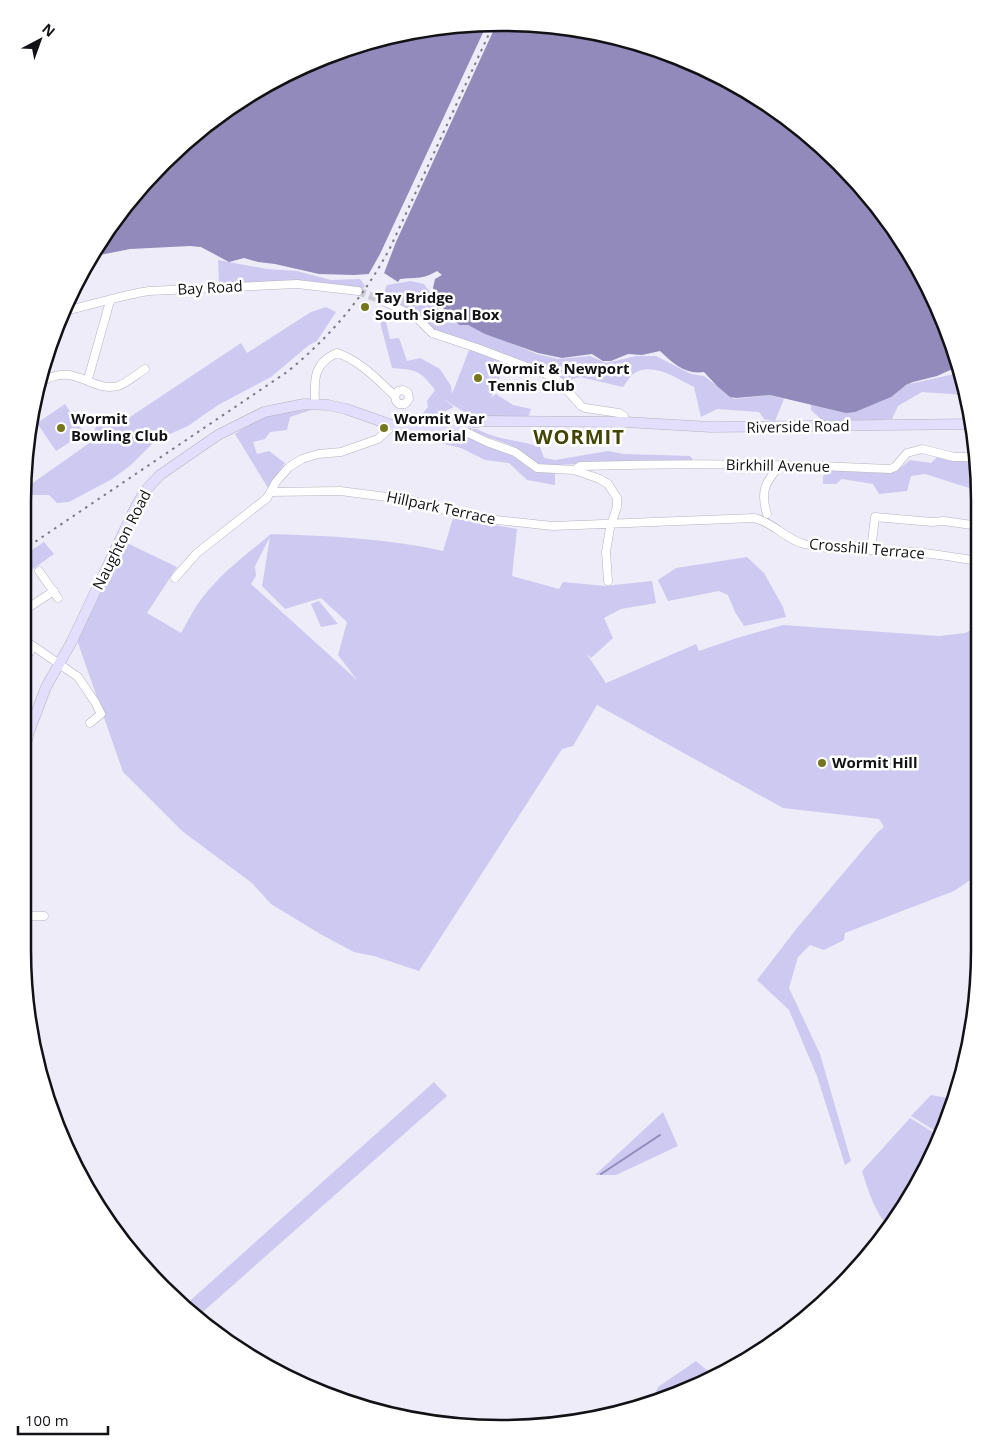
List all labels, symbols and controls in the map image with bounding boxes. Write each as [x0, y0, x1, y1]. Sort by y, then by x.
north arrow [15, 15, 65, 65]
text: N [38, 19, 59, 41]
street label: Bay Road [177, 275, 243, 299]
place label: Tay Bridge South Signal Box [375, 287, 500, 324]
marker: Tay Bridge South Signal Box [359, 301, 371, 313]
place label: Wormit & Newport Tennis Club [488, 358, 630, 395]
marker: Wormit & Newport Tennis Club [472, 372, 484, 384]
place label: Wormit Bowling Club [71, 408, 168, 445]
place label: Wormit War Memorial [394, 408, 485, 445]
street label: Riverside Road [746, 415, 850, 437]
marker: Wormit Bowling Club [55, 422, 67, 434]
marker: Wormit War Memorial [378, 422, 390, 434]
district label: WORMIT [533, 423, 625, 450]
street label: Birkhill Avenue [726, 454, 830, 476]
street label: Naughton Road [87, 486, 155, 593]
street label: Hillpark Terrace [385, 486, 497, 528]
street label: Crosshill Terrace [808, 533, 926, 563]
place label: Wormit Hill [832, 752, 918, 772]
marker: Wormit Hill [816, 757, 828, 769]
scale bar [18, 1404, 108, 1436]
text: 100 m [25, 1410, 69, 1430]

